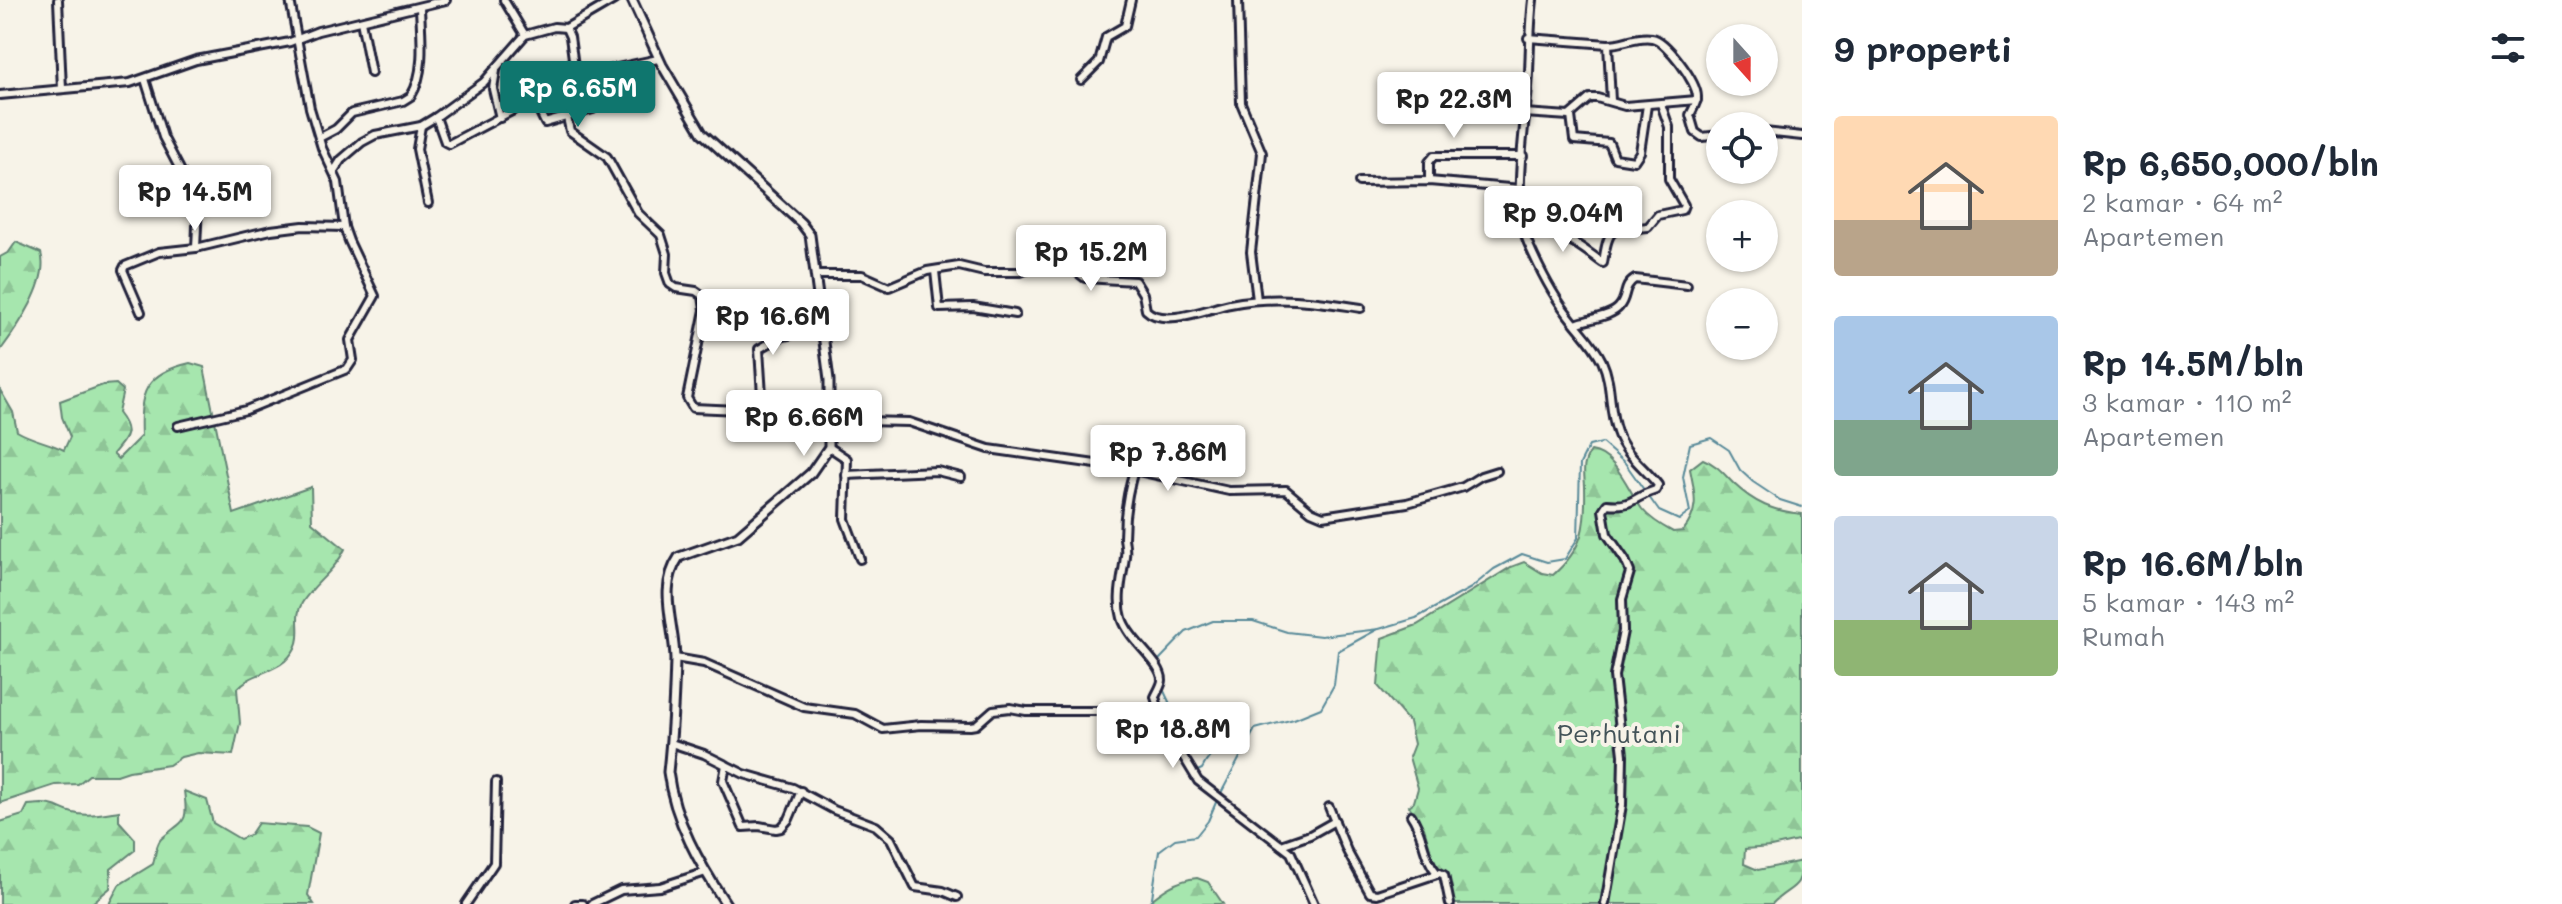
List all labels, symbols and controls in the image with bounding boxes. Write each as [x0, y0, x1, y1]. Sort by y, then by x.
north arrow [1706, 24, 1778, 96]
map controls [1706, 24, 1778, 360]
text: 9 properti [1834, 26, 2012, 71]
icon: filters [2486, 26, 2530, 70]
pin: Rp 6.65M [495, 61, 661, 129]
text: Rp 6.65M [518, 70, 638, 104]
pin: Rp 22.3M [1371, 72, 1537, 140]
text: Rp 22.3M [1395, 81, 1513, 115]
button: locate [1706, 112, 1778, 184]
text: Rp 6,650,000/bln [2082, 140, 2379, 185]
icon: home [1898, 148, 1994, 244]
pin: Rp 14.5M [112, 165, 278, 233]
text: Rp 14.5M [137, 174, 253, 208]
text: 2 kamar · 64 m² [2082, 185, 2283, 219]
pin: Rp 9.04M [1480, 186, 1646, 254]
text: Rp 9.04M [1502, 195, 1624, 229]
button: + [1706, 200, 1778, 272]
text: Apartemen [2082, 219, 2224, 253]
pin: Rp 15.2M [1008, 225, 1174, 293]
text: Rp 15.2M [1034, 234, 1148, 268]
button: − [1706, 288, 1778, 360]
pin: Rp 16.6M [690, 289, 856, 357]
text: Rp 16.6M [715, 298, 831, 332]
text: Rp 14.5M/bln [2082, 340, 2304, 385]
icon: home [1898, 348, 1994, 444]
text: 3 kamar · 110 m² [2082, 385, 2292, 419]
pin: Rp 6.66M [721, 390, 887, 458]
text: Rp 6.66M [744, 399, 864, 433]
text: Apartemen [2082, 419, 2224, 453]
pin: Rp 7.86M [1085, 425, 1251, 493]
text: Rp 7.86M [1108, 434, 1228, 468]
text: Rp 16.6M/bln [2082, 540, 2304, 585]
icon: home [1898, 548, 1994, 644]
text: 5 kamar · 143 m² [2082, 585, 2294, 619]
text: Rumah [2082, 619, 2164, 653]
pin: Rp 18.8M [1090, 702, 1256, 770]
text: Rp 18.8M [1115, 711, 1231, 745]
park label: Perhutani [1557, 716, 1681, 750]

